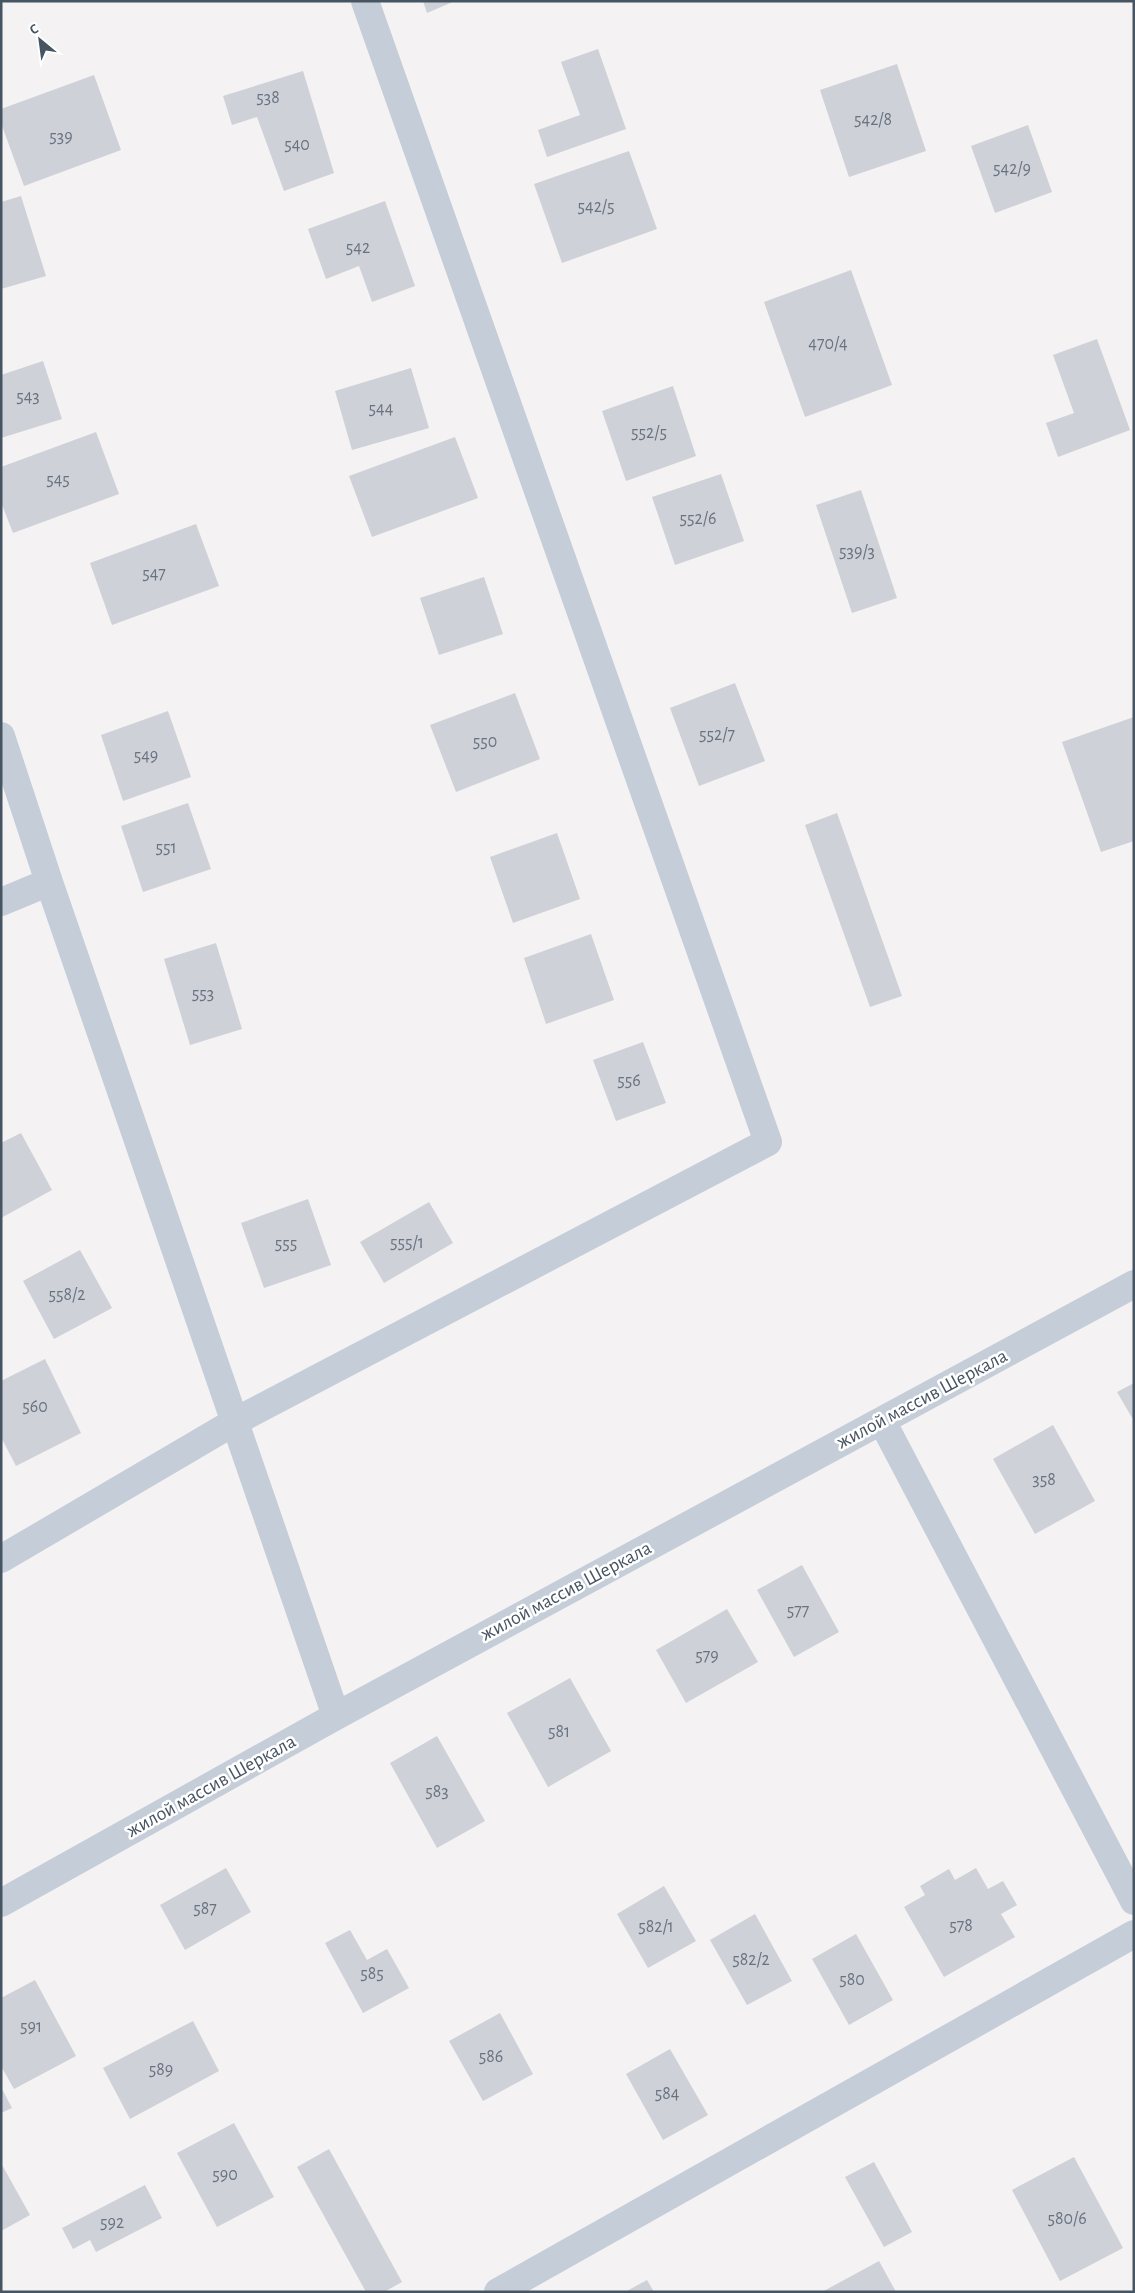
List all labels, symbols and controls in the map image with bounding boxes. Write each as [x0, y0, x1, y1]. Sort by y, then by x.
north arrow [15, 15, 65, 65]
text: С [27, 21, 41, 38]
house number: 538 [256, 89, 280, 107]
house number: 542/8 [854, 111, 892, 129]
house number: 539 [49, 128, 73, 146]
house number: 540 [284, 136, 310, 154]
house number: 542/9 [993, 160, 1031, 178]
house number: 542/5 [577, 198, 615, 216]
house number: 542 [346, 239, 370, 257]
house number: 470/4 [808, 335, 848, 353]
house number: 543 [16, 388, 40, 406]
house number: 544 [369, 400, 394, 418]
house number: 552/5 [631, 424, 667, 442]
house number: 545 [46, 471, 70, 489]
house number: 552/6 [680, 510, 716, 528]
house number: 539/3 [839, 543, 875, 561]
house number: 547 [142, 565, 166, 583]
house number: 552/7 [699, 726, 735, 744]
house number: 550 [473, 733, 497, 751]
house number: 549 [134, 747, 158, 765]
house number: 551 [155, 839, 177, 857]
house number: 553 [192, 985, 214, 1003]
house number: 556 [617, 1072, 641, 1090]
house number: 555/1 [390, 1234, 424, 1252]
house number: 555 [275, 1235, 297, 1253]
house number: 558/2 [49, 1286, 85, 1304]
street label: жилой массив Шеркала [833, 1345, 1011, 1453]
house number: 560 [22, 1398, 48, 1416]
house number: 358 [1032, 1471, 1056, 1489]
street label: жилой массив Шеркала [477, 1537, 655, 1645]
house number: 577 [787, 1602, 809, 1620]
house number: 579 [695, 1647, 719, 1665]
house number: 581 [548, 1723, 570, 1741]
street label: жилой массив Шеркала [123, 1731, 299, 1841]
house number: 583 [425, 1783, 449, 1801]
house number: 587 [193, 1900, 217, 1918]
house number: 578 [949, 1917, 973, 1935]
house number: 582/1 [638, 1918, 674, 1936]
house number: 582/2 [732, 1951, 770, 1969]
house number: 585 [360, 1965, 384, 1983]
house number: 580 [839, 1971, 865, 1989]
house number: 591 [20, 2018, 42, 2036]
house number: 586 [479, 2048, 503, 2066]
house number: 589 [149, 2061, 173, 2079]
house number: 584 [655, 2085, 680, 2103]
house number: 590 [212, 2166, 238, 2184]
house number: 580/6 [1047, 2210, 1087, 2228]
house number: 592 [100, 2214, 124, 2232]

